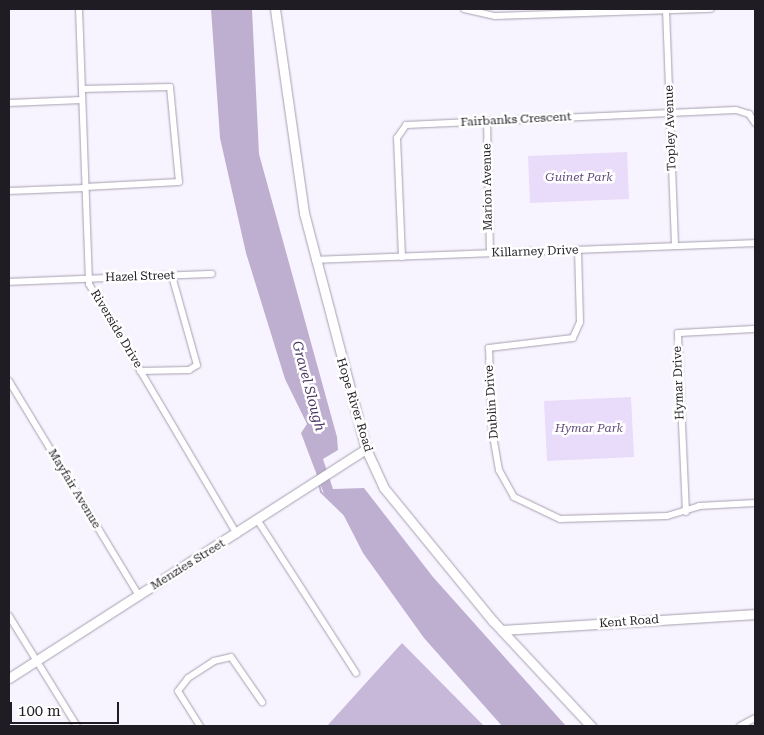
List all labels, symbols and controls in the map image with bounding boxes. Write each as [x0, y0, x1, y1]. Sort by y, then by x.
street label: Topley Avenue [662, 85, 680, 171]
street label: Fairbanks Crescent [460, 110, 572, 130]
street label: Marion Avenue [480, 143, 496, 231]
park label: Guinet Park [545, 171, 613, 185]
street label: Killarney Drive [491, 243, 579, 261]
street label: Hazel Street [105, 269, 175, 285]
street label: Riverside Drive [87, 287, 145, 371]
water label: Gravel Slough [289, 339, 329, 433]
street label: Hymar Drive [671, 346, 687, 420]
street label: Hope River Road [333, 356, 375, 454]
street label: Dublin Drive [482, 365, 502, 439]
park label: Hymar Park [555, 422, 623, 436]
street label: Mayfair Avenue [45, 447, 103, 531]
street label: Menzies Street [148, 536, 228, 594]
street label: Kent Road [599, 613, 659, 631]
scale bar [12, 692, 121, 724]
text: 100 m [18, 702, 61, 720]

